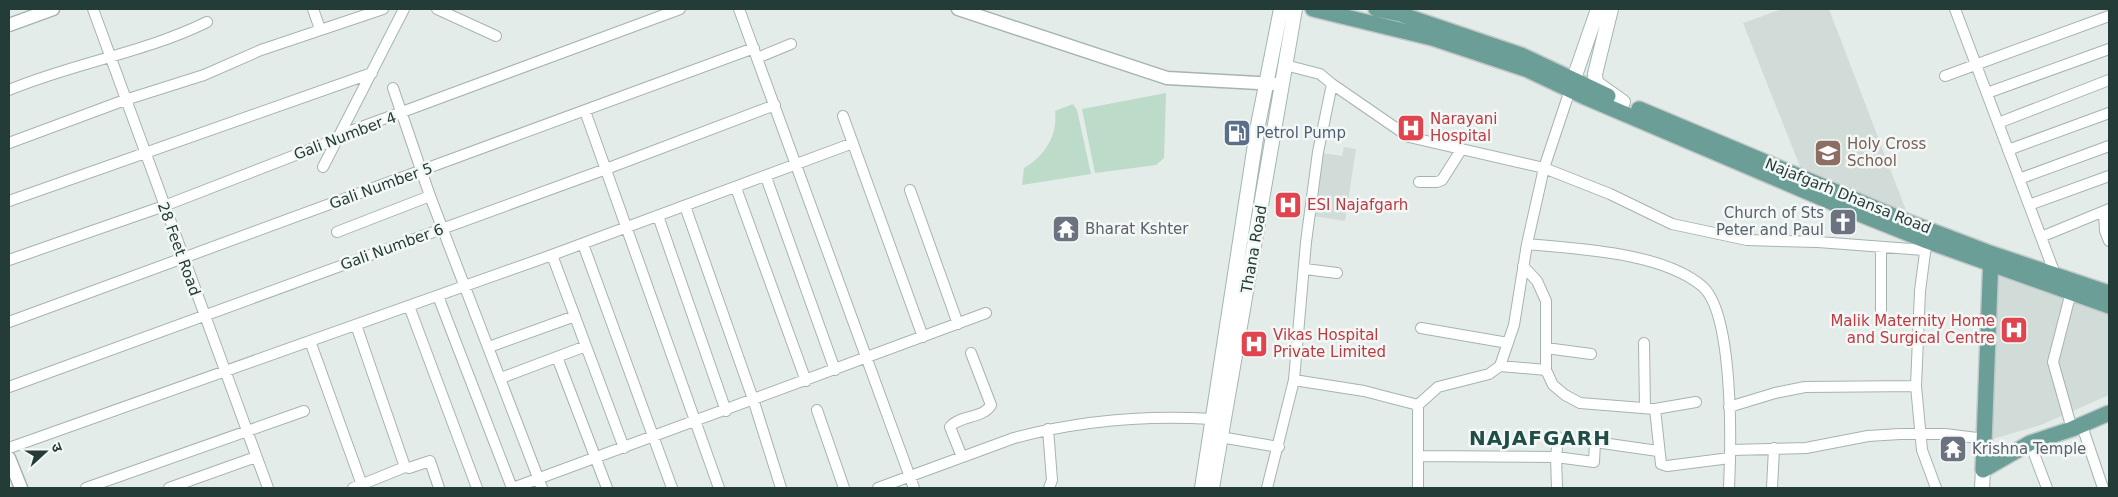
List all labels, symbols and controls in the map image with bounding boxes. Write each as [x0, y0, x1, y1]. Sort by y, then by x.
street label: Gali Number 4 [291, 108, 399, 164]
place label: Narayani Hospital [1430, 110, 1498, 145]
hospital icon: Narayani Hospital [1396, 113, 1426, 143]
fuel station icon: Petrol Pump [1222, 118, 1252, 148]
place label: Petrol Pump [1256, 124, 1346, 142]
place label: Holy Cross School [1847, 135, 1927, 170]
school or university icon: Holy Cross School [1813, 138, 1843, 168]
street label: Najafgarh Dhansa Road [1763, 154, 1933, 238]
street label: Gali Number 5 [327, 159, 435, 213]
hospital icon: ESI Najafgarh [1273, 190, 1303, 220]
place label: ESI Najafgarh [1307, 196, 1408, 214]
street label: 28 Feet Road [154, 200, 204, 298]
street label: Thana Road [1237, 204, 1271, 295]
place label: Church of Sts Peter and Paul [1716, 204, 1824, 239]
church icon: Church of Sts Peter and Paul [1828, 207, 1858, 237]
temple icon: Bharat Kshter [1051, 214, 1081, 244]
street label: Gali Number 6 [338, 220, 446, 274]
place label: Bharat Kshter [1085, 220, 1189, 238]
place label: Malik Maternity Home and Surgical Centre [1830, 312, 1995, 347]
hospital icon: Malik Maternity Home and Surgical Centre [1999, 315, 2029, 345]
place label: Vikas Hospital Private Limited [1273, 326, 1386, 361]
hospital icon: Vikas Hospital Private Limited [1239, 329, 1269, 359]
district label: NAJAFGARH [1469, 426, 1611, 450]
north arrow [20, 427, 70, 477]
temple icon: Krishna Temple [1938, 434, 1968, 464]
place label: Krishna Temple [1972, 440, 2086, 458]
text: उ [48, 441, 66, 455]

